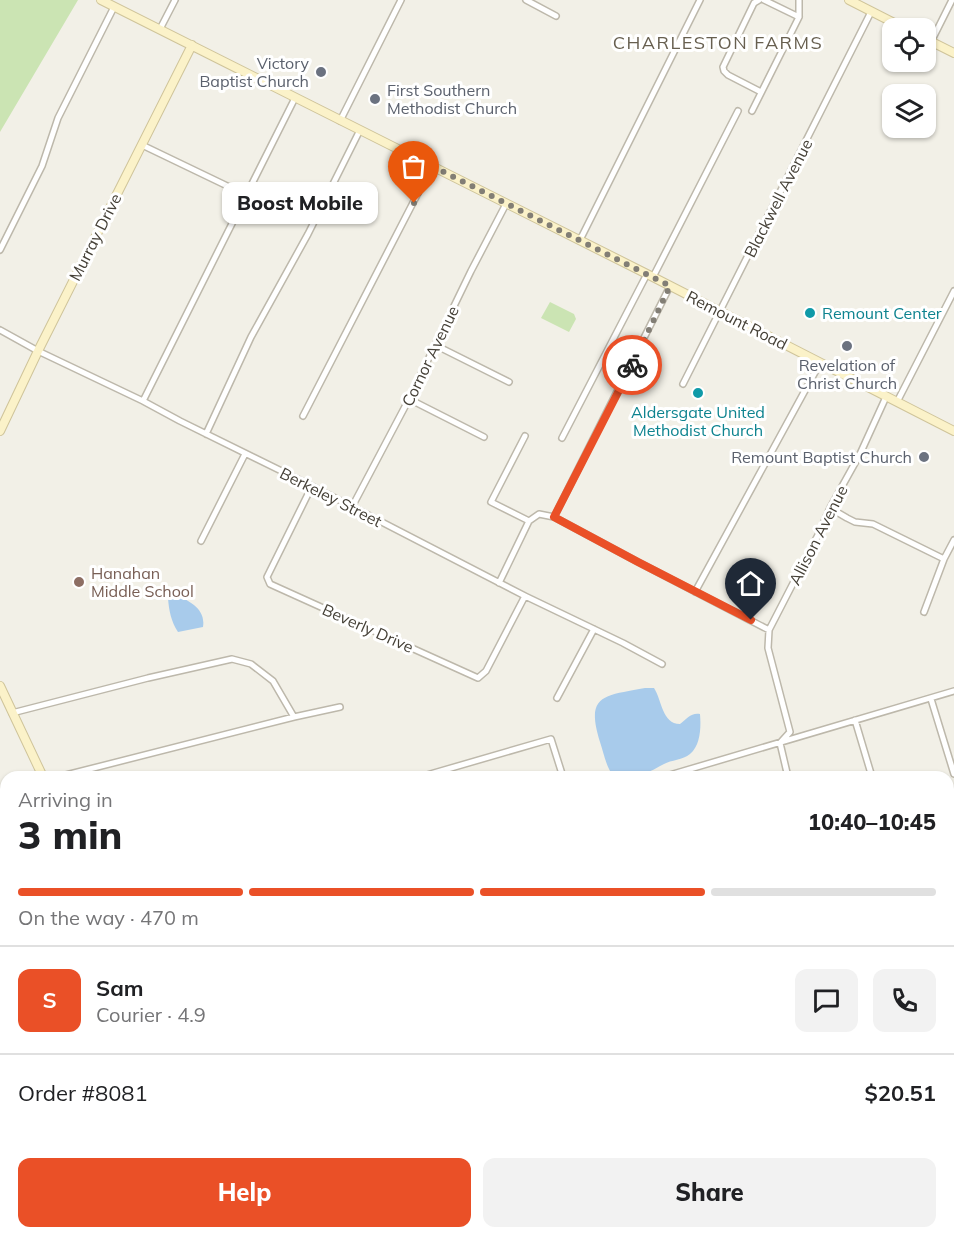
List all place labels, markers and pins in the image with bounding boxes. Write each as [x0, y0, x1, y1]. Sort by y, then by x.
place label: Victory Baptist Church [199, 53, 310, 91]
marker: Victory Baptist Church [314, 65, 328, 79]
place label: First Southern Methodist Church [387, 80, 517, 118]
marker: First Southern Methodist Church [368, 92, 382, 106]
pin [388, 141, 439, 203]
callout: Boost Mobile [222, 182, 378, 224]
place label: Remount Center [822, 303, 942, 323]
marker: Remount Center [803, 306, 817, 320]
marker: Revelation of Christ Church [840, 339, 854, 353]
place label: Revelation of Christ Church [797, 355, 897, 393]
marker: Aldersgate United Methodist Church [691, 386, 705, 400]
place label: Aldersgate United Methodist Church [631, 402, 765, 440]
place label: Remount Baptist Church [731, 447, 912, 467]
marker: Remount Baptist Church [917, 450, 931, 464]
pin [725, 558, 776, 620]
place label: Hanahan Middle School [91, 563, 194, 601]
marker: Hanahan Middle School [72, 575, 86, 589]

